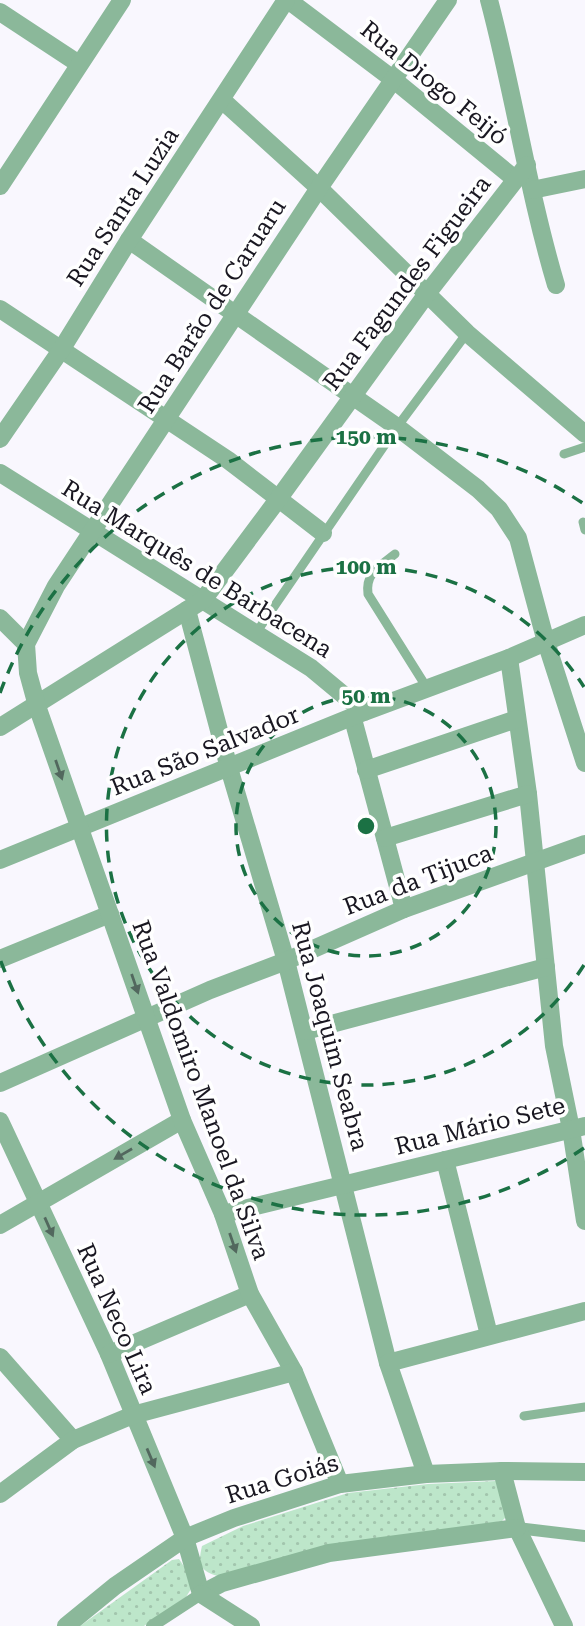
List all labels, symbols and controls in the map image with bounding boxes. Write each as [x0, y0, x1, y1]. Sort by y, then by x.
street label: Rua Diogo Feijó [355, 15, 513, 151]
street label: Rua Santa Luzia [61, 122, 185, 292]
street label: Rua Fagundes Figueira [317, 170, 497, 396]
street label: Rua Barão de Caruaru [132, 194, 292, 418]
text: 150 m [336, 425, 396, 449]
street label: Rua Marquês de Barbacena [57, 474, 337, 664]
text: 100 m [336, 555, 396, 579]
text: 50 m [341, 684, 391, 708]
street label: Rua São Salvador [107, 700, 303, 802]
one-way arrow [54, 760, 65, 781]
centre of rings [354, 814, 378, 838]
street label: Rua da Tijuca [340, 839, 496, 921]
street label: Rua Valdomiro Manoel da Silva [126, 916, 276, 1264]
street label: Rua Joaquim Seabra [286, 918, 374, 1154]
one-way arrow [130, 974, 141, 995]
street label: Rua Mário Sete [392, 1091, 568, 1161]
one-way arrow [113, 1148, 133, 1160]
one-way arrow [43, 1217, 55, 1237]
one-way arrow [228, 1232, 239, 1253]
street label: Rua Neco Lira [71, 1239, 163, 1399]
one-way arrow [146, 1447, 157, 1468]
street label: Rua Goiás [222, 1449, 342, 1509]

